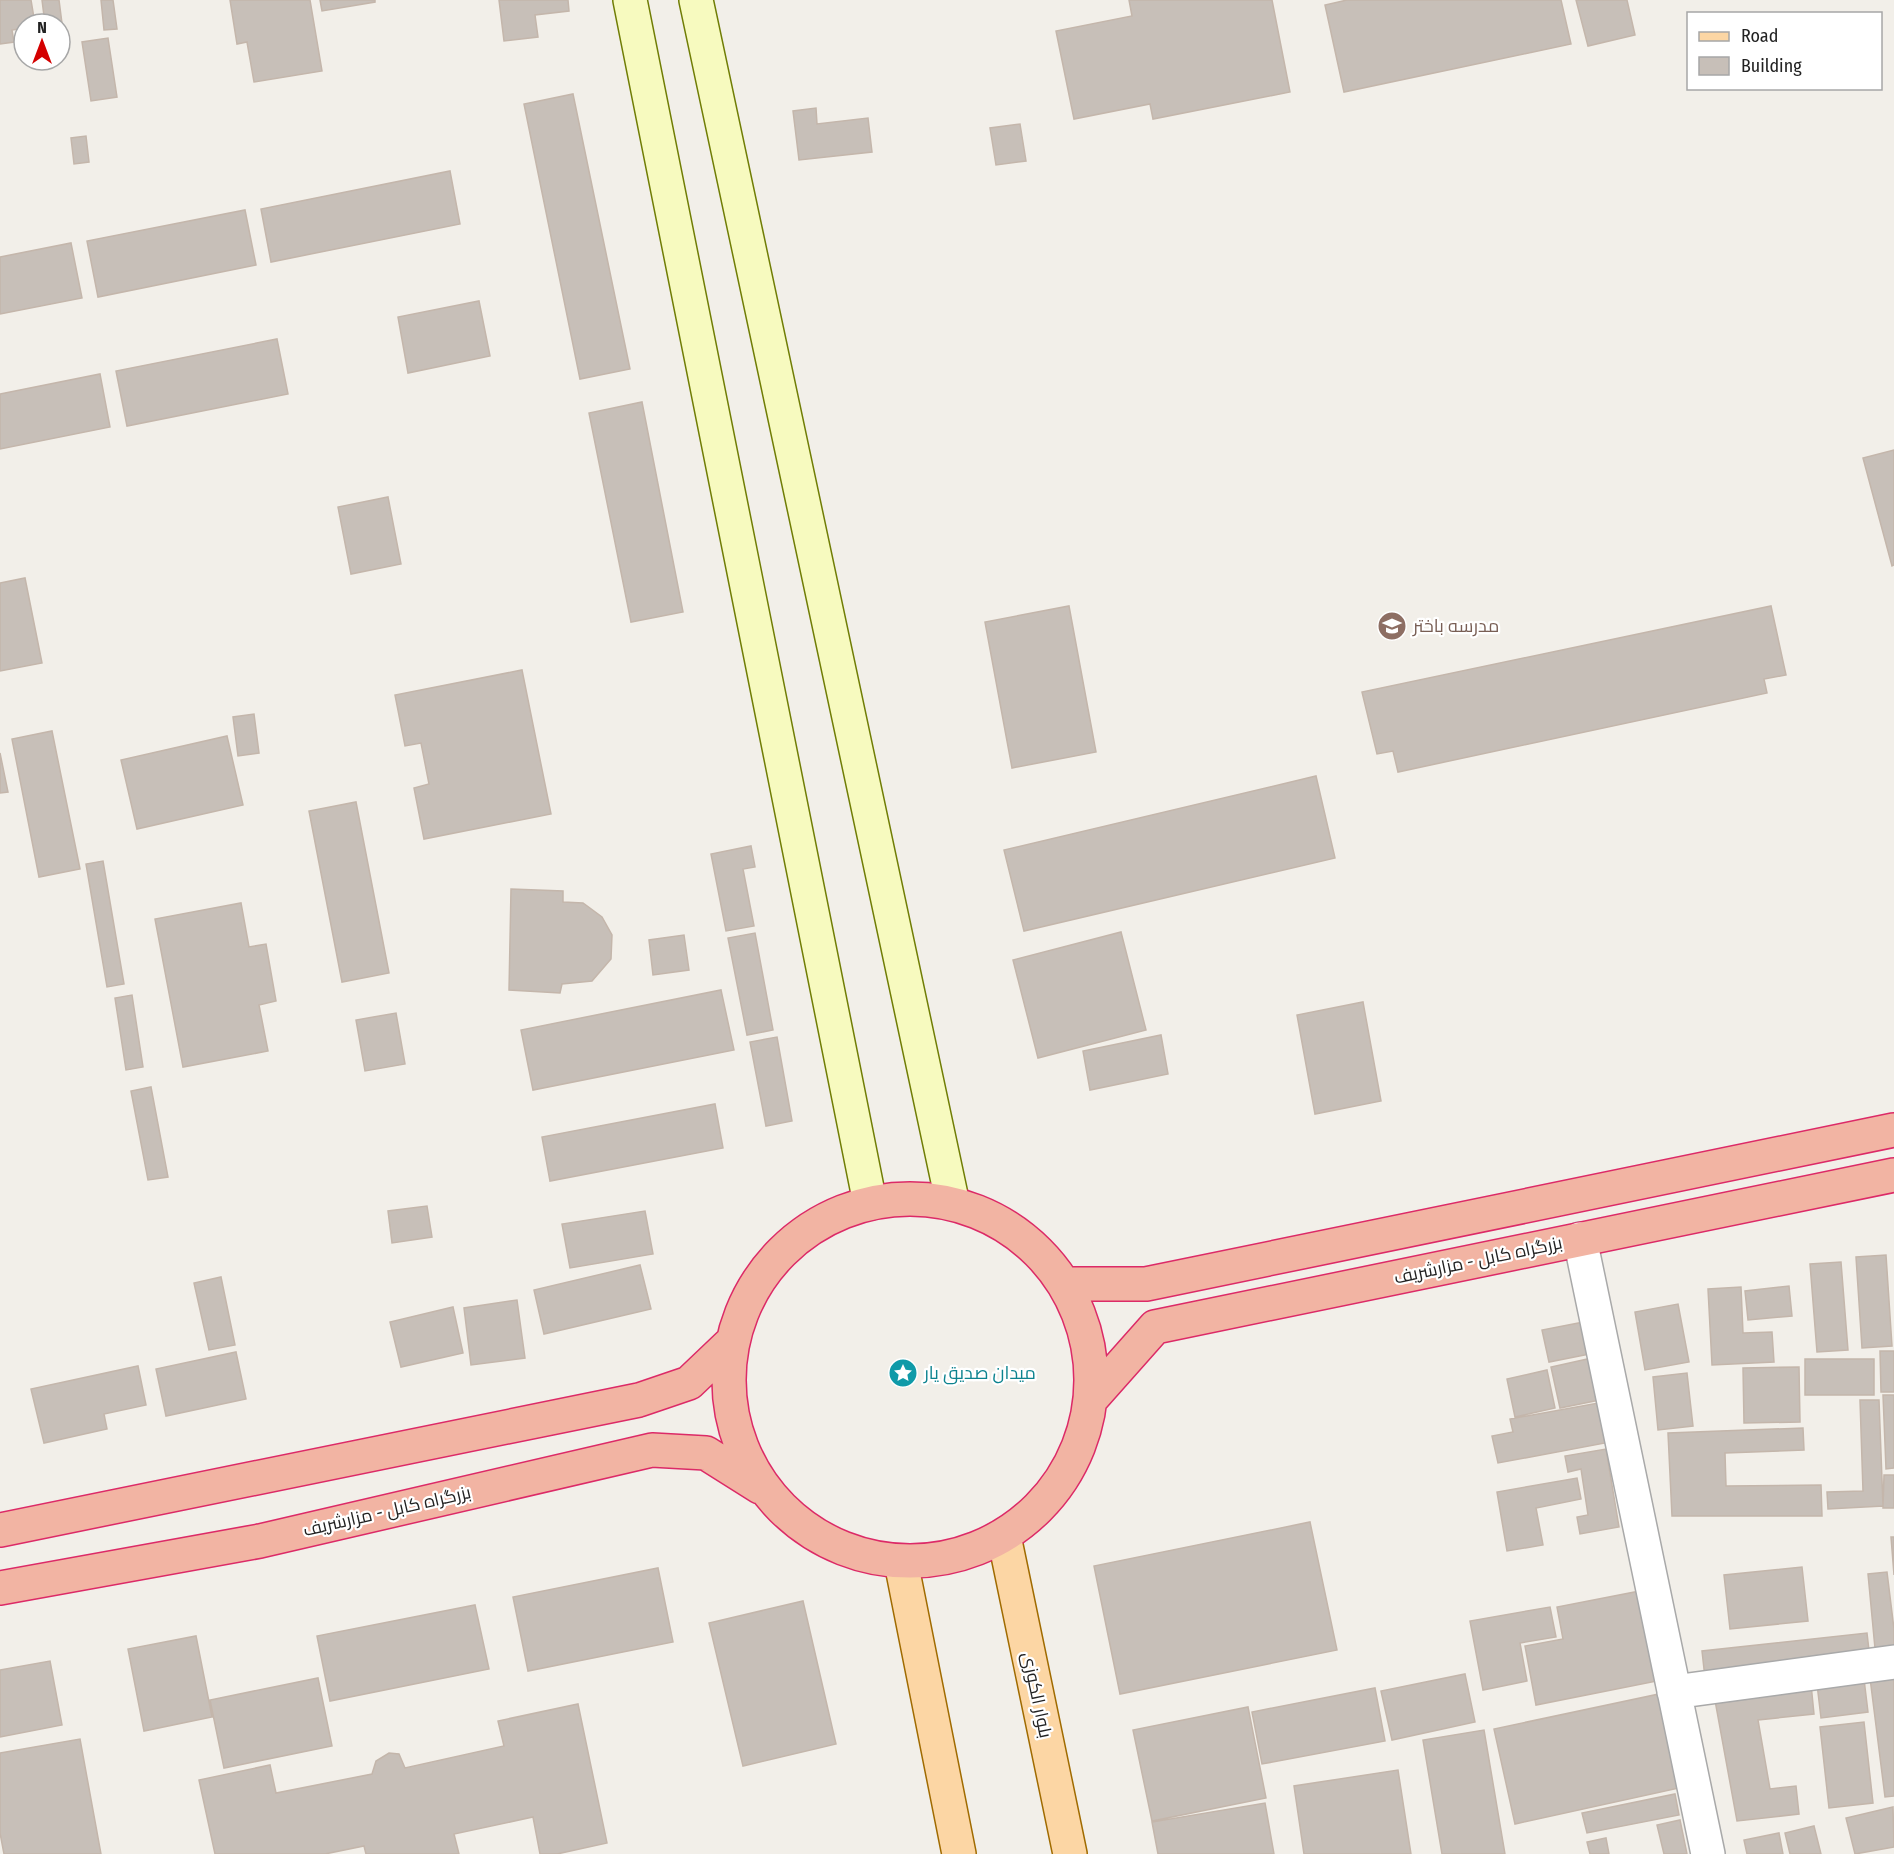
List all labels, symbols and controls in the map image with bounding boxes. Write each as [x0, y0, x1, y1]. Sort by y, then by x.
north arrow [12, 12, 72, 72]
legend [1687, 12, 1882, 90]
text: N [37, 18, 47, 37]
text: Road [1741, 25, 1778, 47]
text: Building [1741, 55, 1802, 77]
school or university icon: مدرسه باختر [1376, 610, 1408, 642]
place label: مدرسه باختر [1412, 615, 1499, 637]
street label: بزرگراه کابل - مزارشریف [1392, 1231, 1564, 1289]
place icon: میدان صدیق یار [887, 1357, 919, 1389]
place label: میدان صدیق یار [923, 1362, 1036, 1385]
street label: بزرگراه کابل - مزارشریف [301, 1481, 473, 1541]
street label: بلوار الکوزی [1017, 1650, 1057, 1740]

